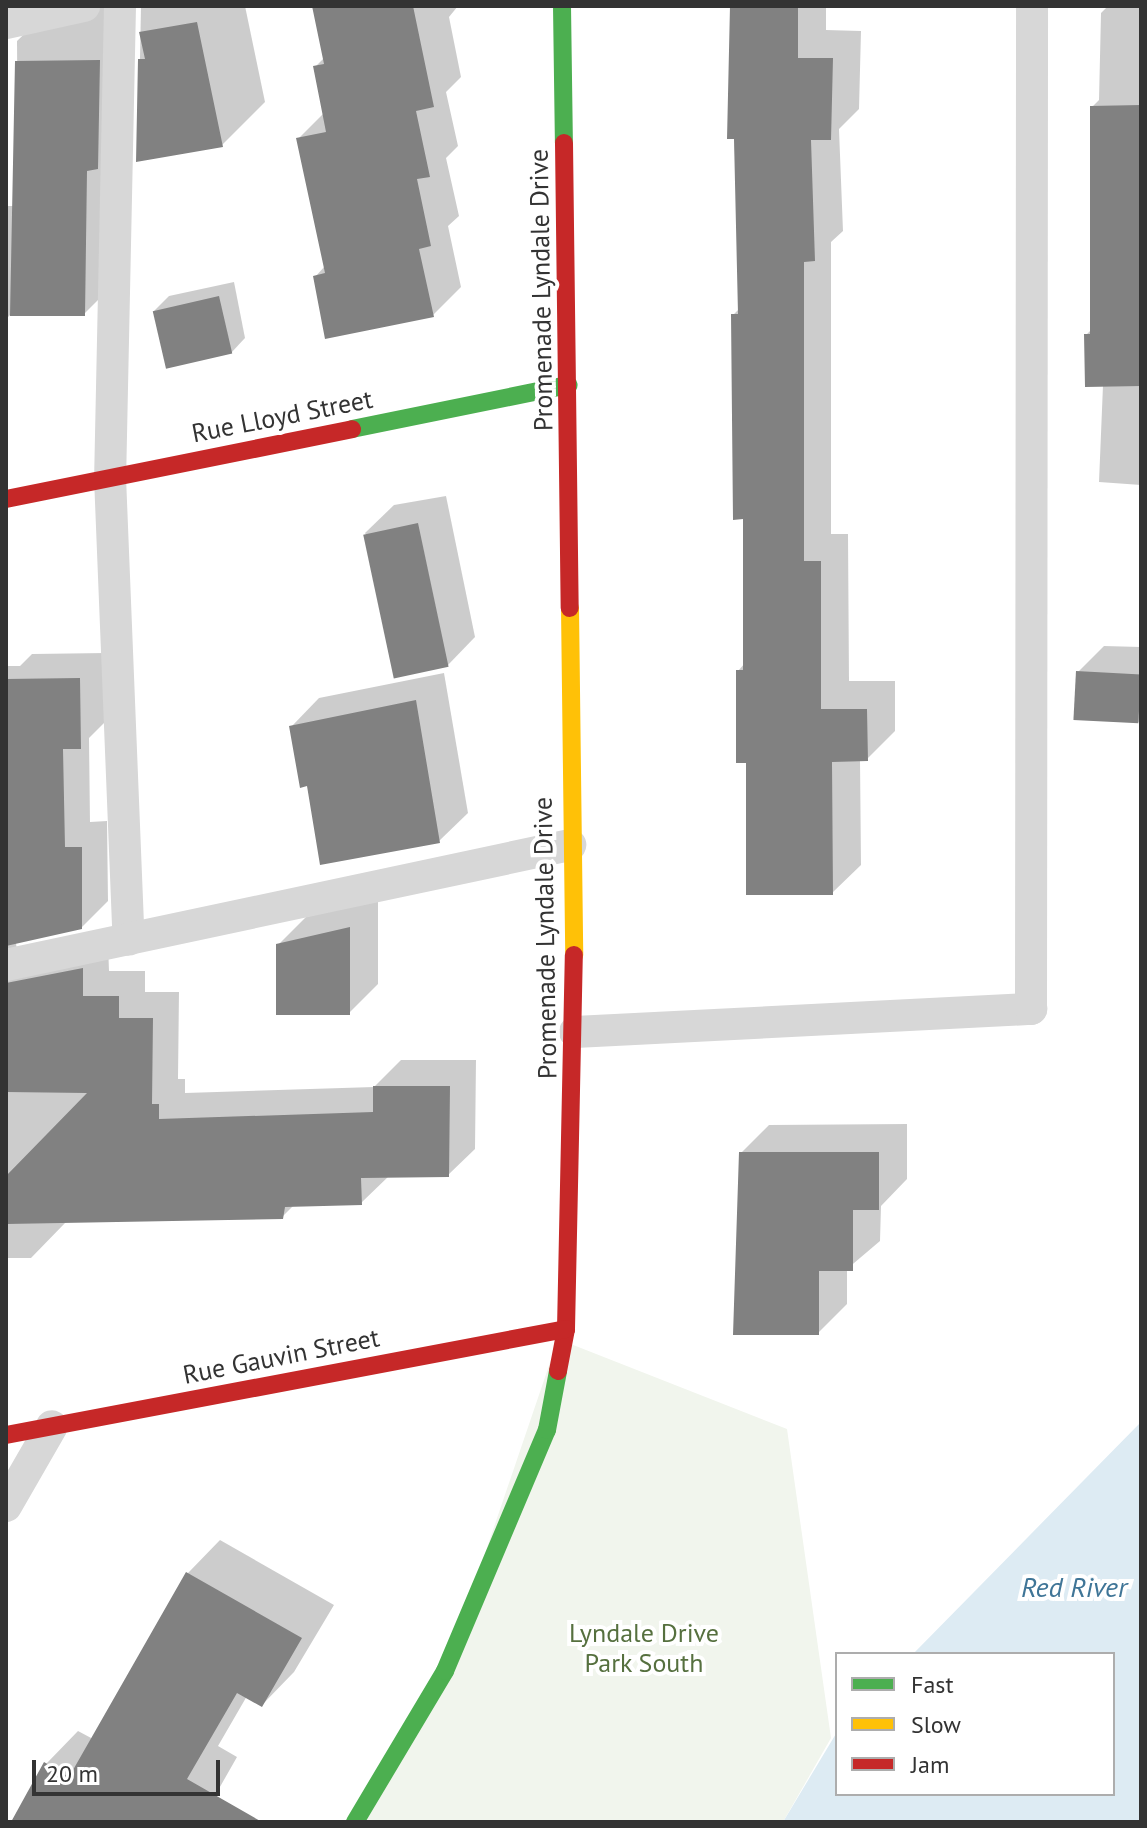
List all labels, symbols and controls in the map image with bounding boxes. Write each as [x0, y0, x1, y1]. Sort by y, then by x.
street label: Promenade Lyndale Drive [523, 149, 559, 431]
street label: Rue Lloyd Street [189, 383, 375, 449]
street label: Promenade Lyndale Drive [527, 797, 563, 1079]
street label: Rue Gauvin Street [180, 1322, 382, 1390]
water label: Red River [1021, 1570, 1127, 1604]
park label: Lyndale Drive Park South [569, 1617, 719, 1678]
legend [835, 1652, 1115, 1796]
text: Fast [911, 1669, 954, 1700]
text: Slow [911, 1709, 961, 1740]
scale bar [36, 1744, 224, 1794]
text: Jam [911, 1749, 949, 1780]
text: 20 m [46, 1758, 98, 1789]

